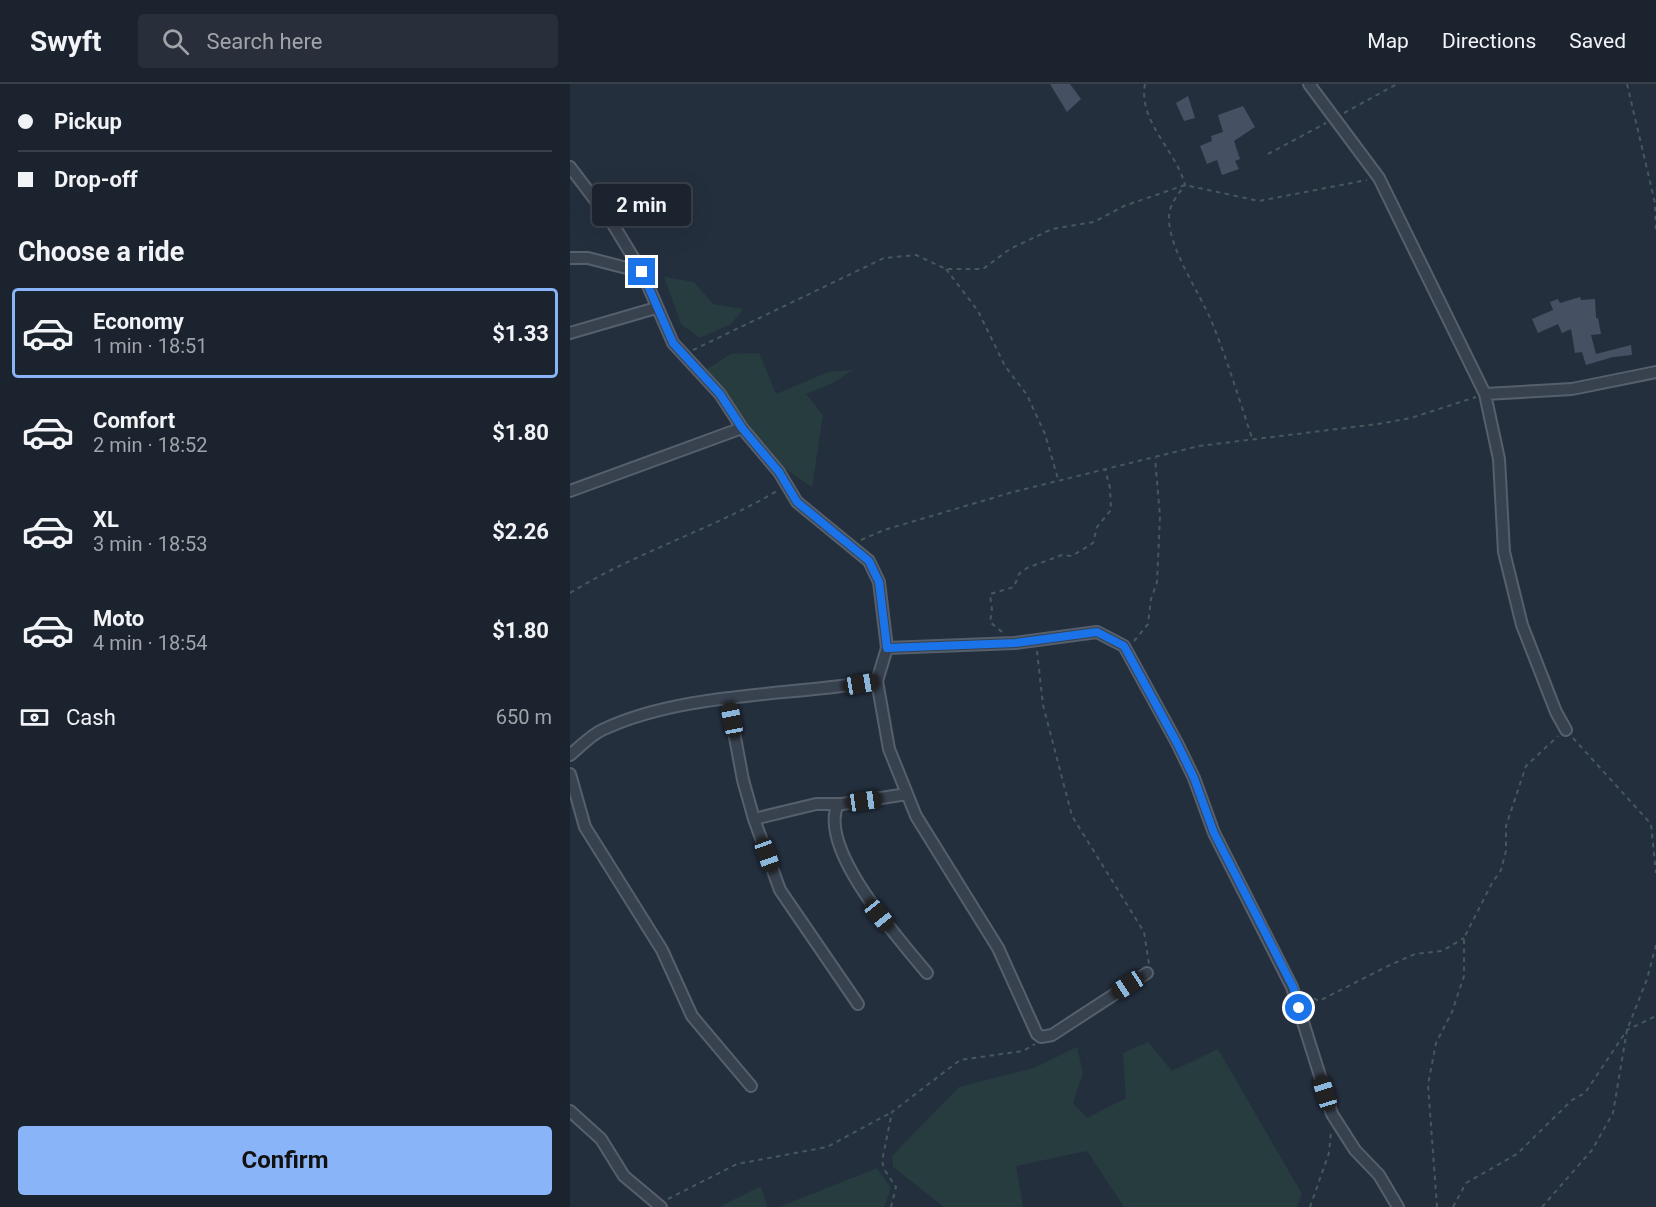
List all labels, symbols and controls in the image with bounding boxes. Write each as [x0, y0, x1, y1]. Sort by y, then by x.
search box [138, 14, 558, 68]
text: Swyft [30, 25, 102, 58]
icon: search [159, 25, 192, 58]
text: Search here [207, 29, 322, 54]
text: Map [1367, 29, 1409, 53]
text: Directions [1442, 29, 1536, 53]
text: Saved [1569, 29, 1626, 53]
text: Pickup [54, 109, 122, 134]
text: Drop-off [54, 167, 138, 192]
callout: 2 min [592, 185, 692, 227]
text: 2 min [616, 193, 667, 217]
text: Choose a ride [18, 236, 184, 268]
route end [628, 258, 655, 285]
icon: car [21, 306, 75, 360]
text: Economy [93, 309, 184, 334]
text: $1.33 [492, 321, 549, 346]
text: 1 min · 18:51 [93, 334, 208, 358]
icon: car [21, 405, 75, 459]
text: Comfort [93, 408, 175, 433]
text: $1.80 [492, 420, 549, 445]
text: 2 min · 18:52 [93, 433, 208, 457]
icon: car [21, 504, 75, 558]
text: XL [93, 507, 119, 532]
text: $2.26 [492, 519, 549, 544]
text: 3 min · 18:53 [93, 532, 208, 556]
icon: car [21, 603, 75, 657]
text: Moto [93, 606, 144, 631]
text: $1.80 [492, 618, 549, 643]
text: 4 min · 18:54 [93, 631, 208, 655]
car [842, 672, 880, 696]
icon: cash [18, 701, 51, 734]
car [720, 701, 744, 739]
text: Cash [66, 705, 116, 730]
text: 650 m [496, 705, 552, 729]
car [845, 790, 883, 812]
car [752, 835, 782, 875]
car [861, 895, 897, 935]
car [1108, 968, 1148, 1002]
route start [1285, 994, 1312, 1021]
car [1311, 1073, 1339, 1113]
button: Confirm [18, 1126, 552, 1195]

